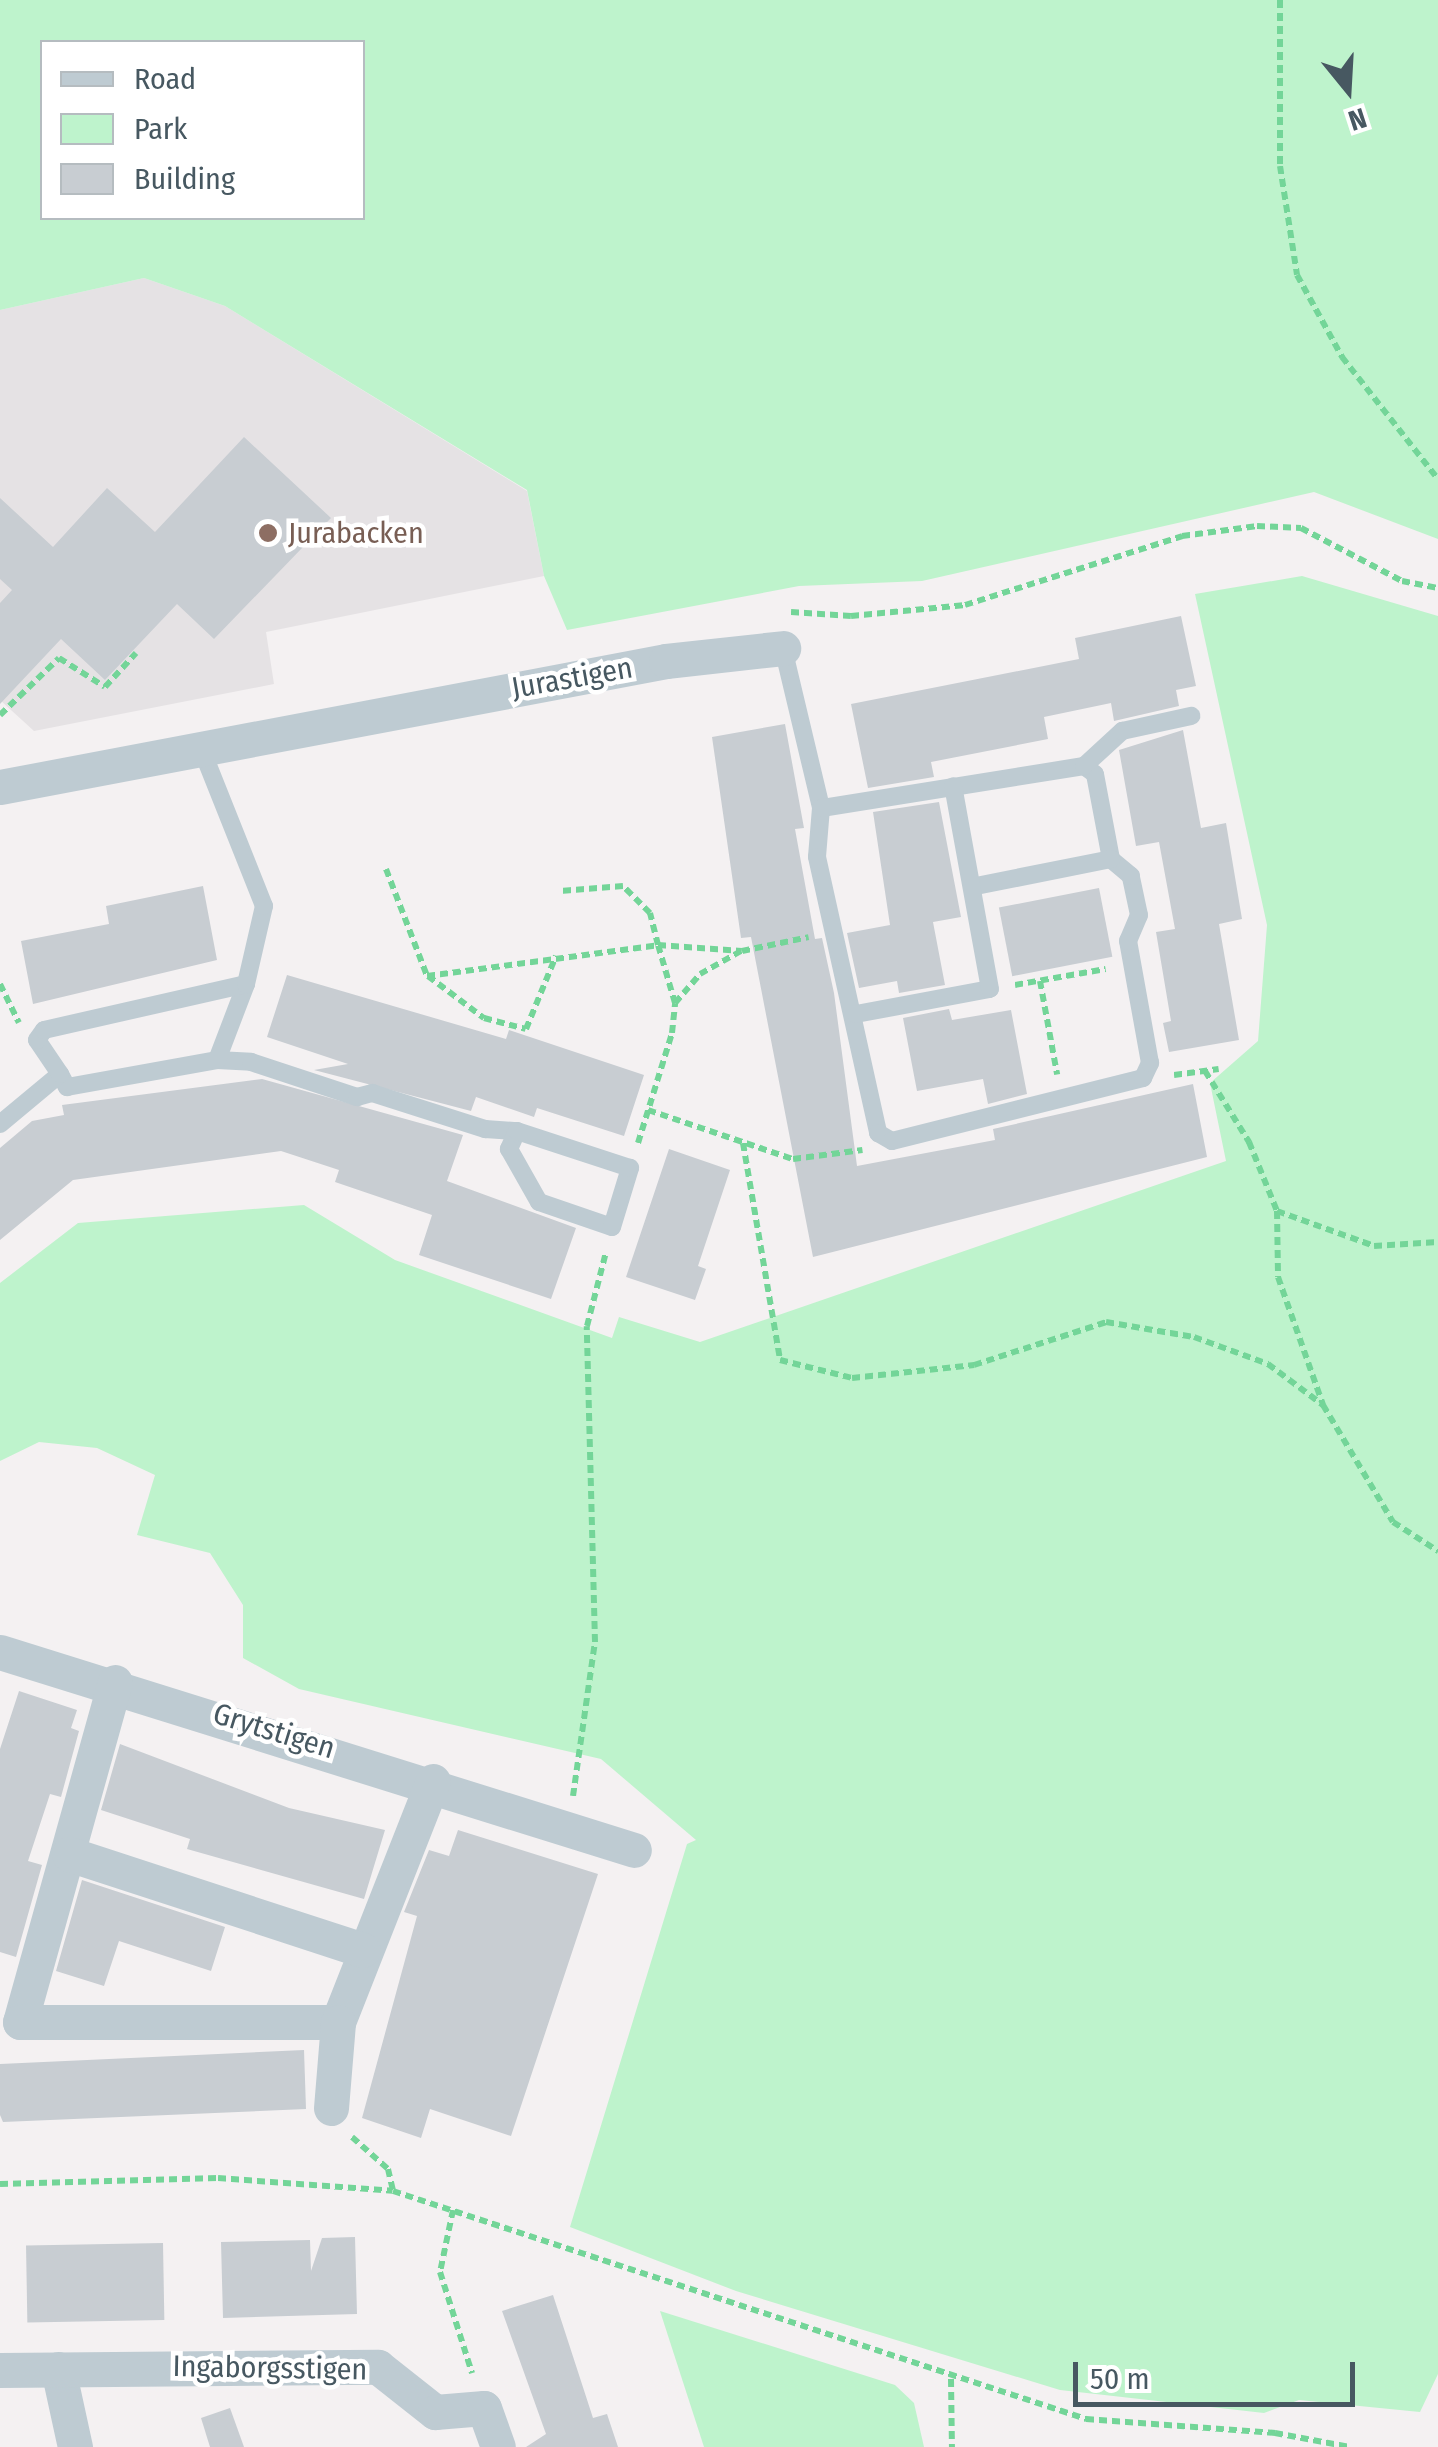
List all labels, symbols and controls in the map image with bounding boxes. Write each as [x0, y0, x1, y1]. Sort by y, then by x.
legend [40, 40, 365, 220]
north arrow [1298, 40, 1398, 140]
text: Road [134, 61, 196, 97]
text: N [1344, 101, 1371, 137]
text: Park [134, 111, 187, 147]
text: Building [134, 161, 235, 197]
place label: Jurabacken [288, 515, 424, 551]
marker: Jurabacken [257, 522, 279, 544]
street label: Jurastigen [509, 650, 635, 706]
street label: Grytstigen [209, 1695, 339, 1767]
scale bar [1078, 2342, 1360, 2404]
street label: Ingaborgsstigen [172, 2348, 368, 2388]
text: 50 m [1090, 2361, 1150, 2397]

